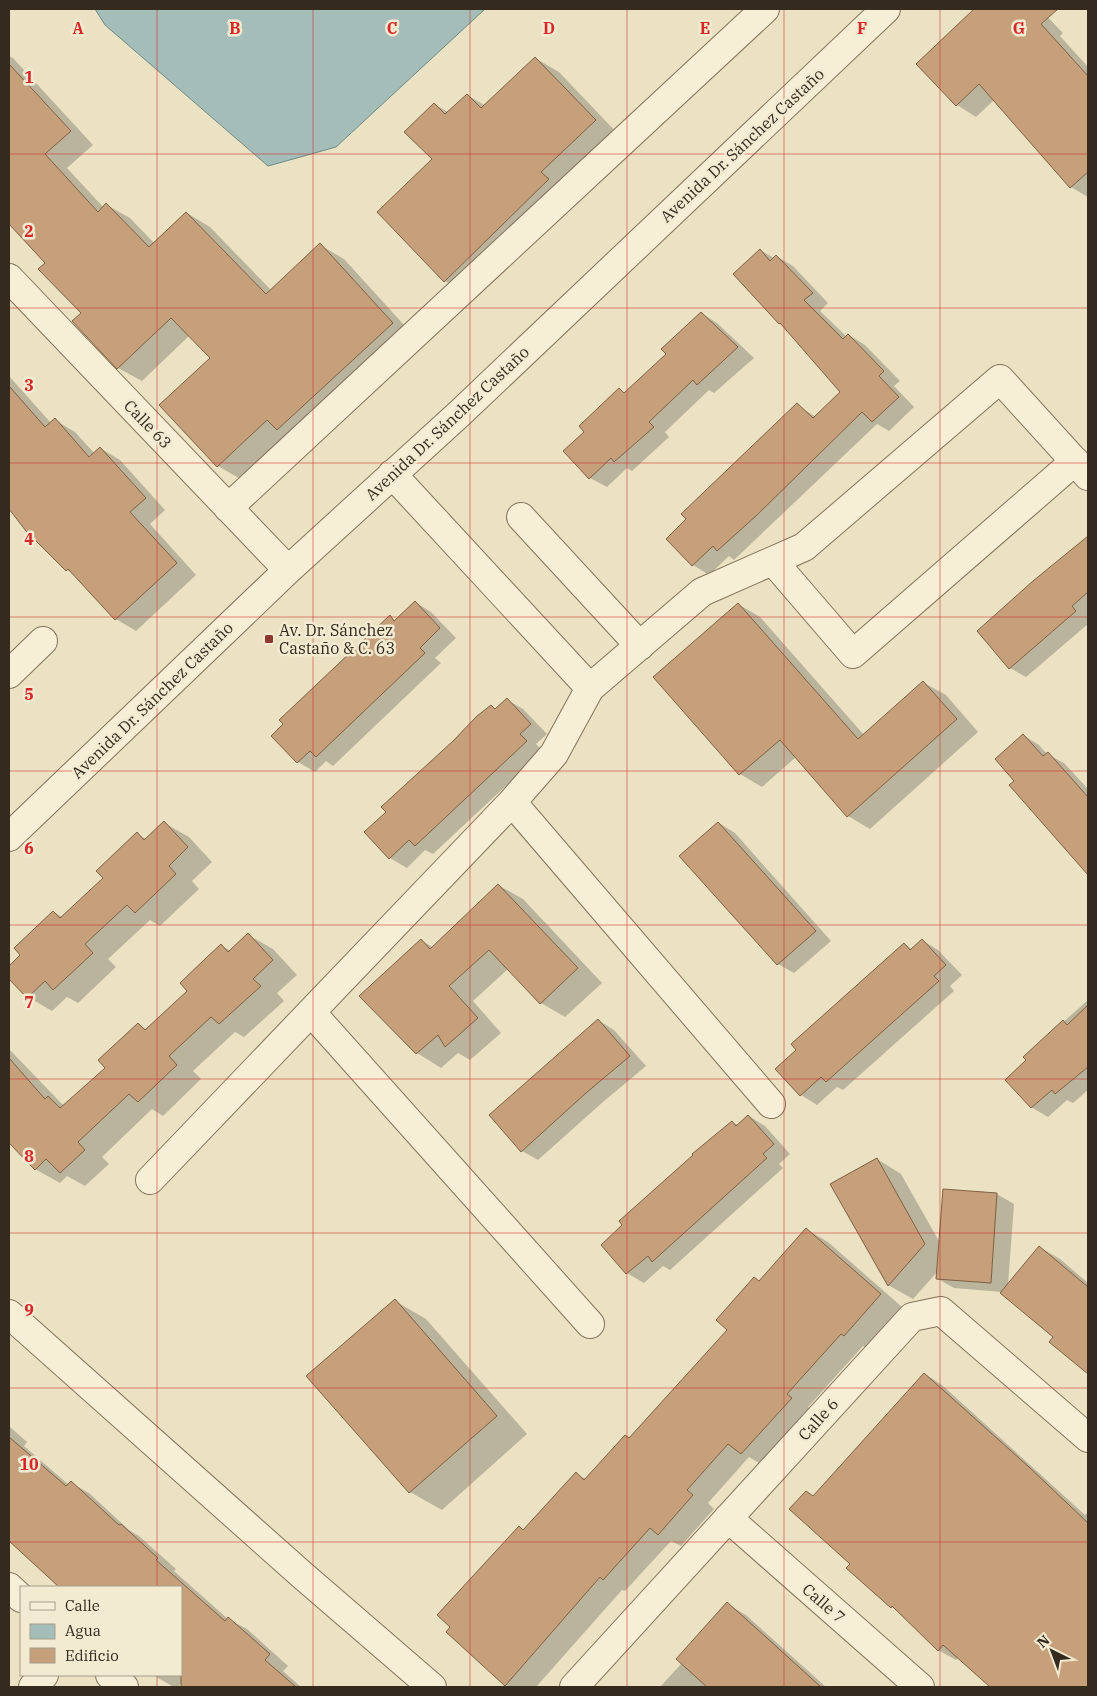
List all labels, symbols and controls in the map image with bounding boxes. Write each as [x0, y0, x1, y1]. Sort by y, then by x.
text: A [72, 18, 84, 38]
text: B [229, 18, 241, 38]
text: C [387, 18, 397, 38]
text: D [543, 18, 555, 38]
text: E [700, 18, 710, 38]
text: F [857, 18, 867, 38]
text: G [1013, 18, 1025, 38]
street label: Avenida Dr. Sánchez Castaño [656, 64, 828, 226]
text: 1 [24, 67, 34, 87]
text: 2 [24, 221, 34, 241]
street label: Avenida Dr. Sánchez Castaño [361, 342, 533, 504]
text: 3 [24, 375, 34, 395]
street label: Calle 63 [120, 395, 176, 453]
text: 4 [24, 529, 34, 549]
street label: Avenida Dr. Sánchez Castaño [67, 617, 237, 783]
place label: Av. Dr. Sánchez Castaño & C. 63 [279, 620, 395, 658]
marker: Av. Dr. Sánchez Castaño & C. 63 [263, 633, 275, 645]
text: 5 [24, 684, 34, 704]
text: 6 [24, 838, 34, 858]
text: 7 [24, 992, 34, 1012]
text: 8 [24, 1146, 34, 1166]
text: 9 [24, 1300, 34, 1320]
street label: Calle 6 [794, 1394, 842, 1444]
text: 10 [19, 1454, 39, 1474]
street label: Calle 7 [798, 1579, 850, 1627]
legend [20, 1586, 182, 1676]
text: Calle [65, 1596, 100, 1615]
text: Agua [65, 1621, 101, 1640]
north arrow [1027, 1626, 1077, 1676]
text: N [1033, 1631, 1053, 1652]
text: Edificio [65, 1646, 119, 1665]

